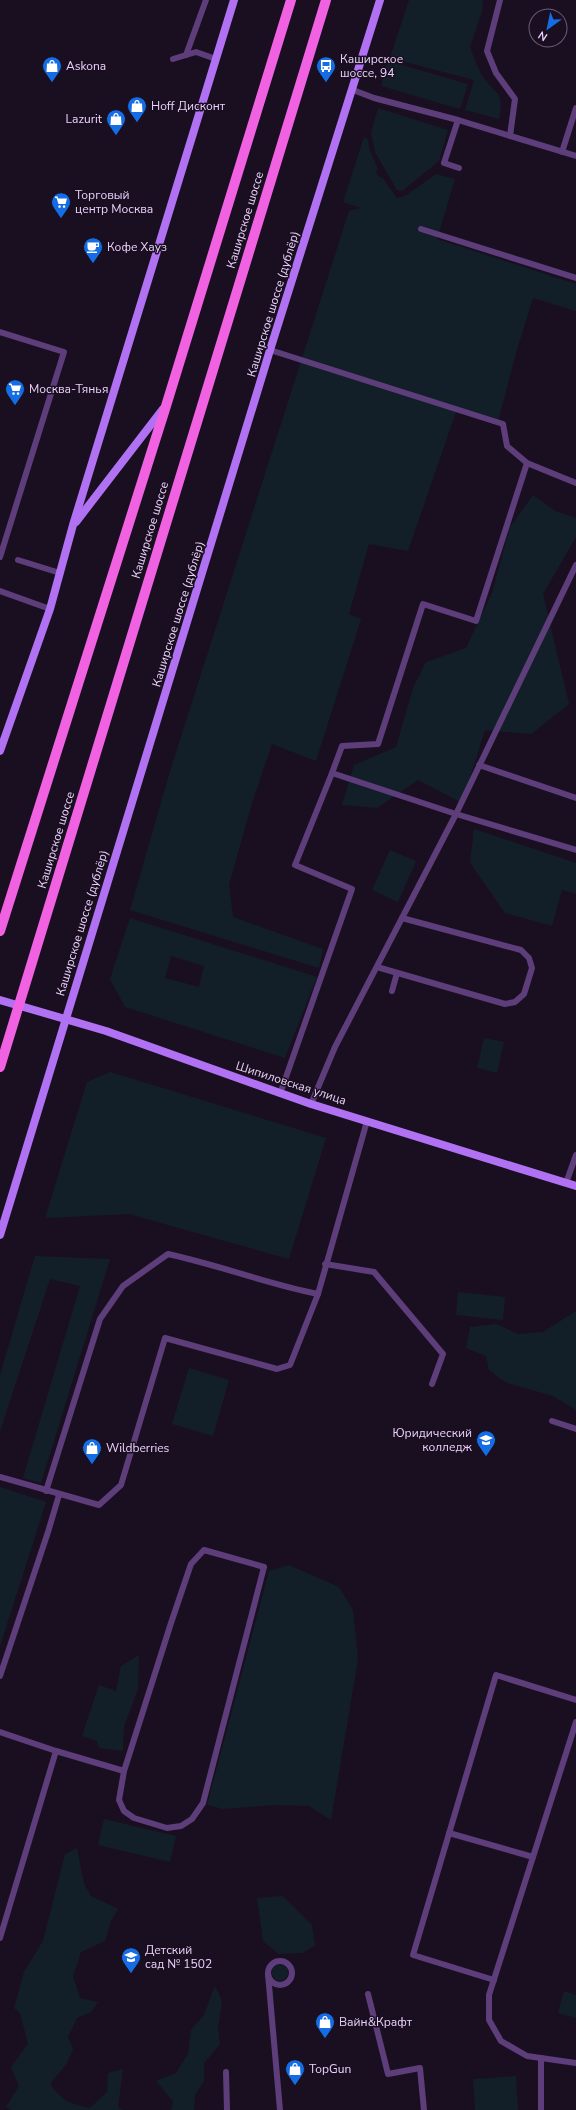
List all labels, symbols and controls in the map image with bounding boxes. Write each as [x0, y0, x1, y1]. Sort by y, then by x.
north arrow [528, 8, 568, 48]
text: N [535, 27, 550, 44]
place label: Каширское шоссе, 94 [340, 51, 403, 81]
shop icon: Askona [41, 55, 63, 83]
bus stop icon: Каширское шоссе, 94 [315, 55, 337, 83]
place label: Askona [66, 58, 106, 74]
shop icon: Hoff Дисконт [126, 95, 148, 123]
place label: Hoff Дисконт [151, 98, 226, 114]
shop icon: Lazurit [105, 108, 127, 136]
place label: Lazurit [66, 111, 103, 127]
street label: Каширское шоссе [223, 170, 267, 270]
place label: Торговый центр Москва [75, 187, 153, 217]
supermarket icon: Торговый центр Москва [50, 191, 72, 219]
street label: Каширское шоссе (дублёр) [243, 229, 303, 379]
cafe icon: Кофе Хауз [82, 236, 104, 264]
place label: Кофе Хауз [107, 239, 167, 255]
supermarket icon: Москва-Тянья [4, 378, 26, 406]
place label: Москва-Тянья [29, 381, 108, 397]
street label: Каширское шоссе [128, 480, 172, 580]
street label: Каширское шоссе (дублёр) [148, 539, 208, 689]
street label: Каширское шоссе [34, 790, 78, 890]
street label: Каширское шоссе (дублёр) [52, 848, 112, 998]
street label: Шипиловская улица [234, 1058, 348, 1108]
place label: Юридический колледж [392, 1425, 473, 1455]
school or university icon: Юридический колледж [475, 1429, 497, 1457]
shop icon: Wildberries [81, 1437, 103, 1465]
place label: Wildberries [106, 1440, 170, 1456]
place label: Детский сад № 1502 [145, 1942, 212, 1972]
school or university icon: Детский сад № 1502 [120, 1946, 142, 1974]
shop icon: Вайн&Крафт [314, 2011, 336, 2039]
place label: Вайн&Крафт [339, 2014, 413, 2030]
shop icon: TopGun [284, 2058, 306, 2086]
place label: TopGun [309, 2061, 351, 2077]

